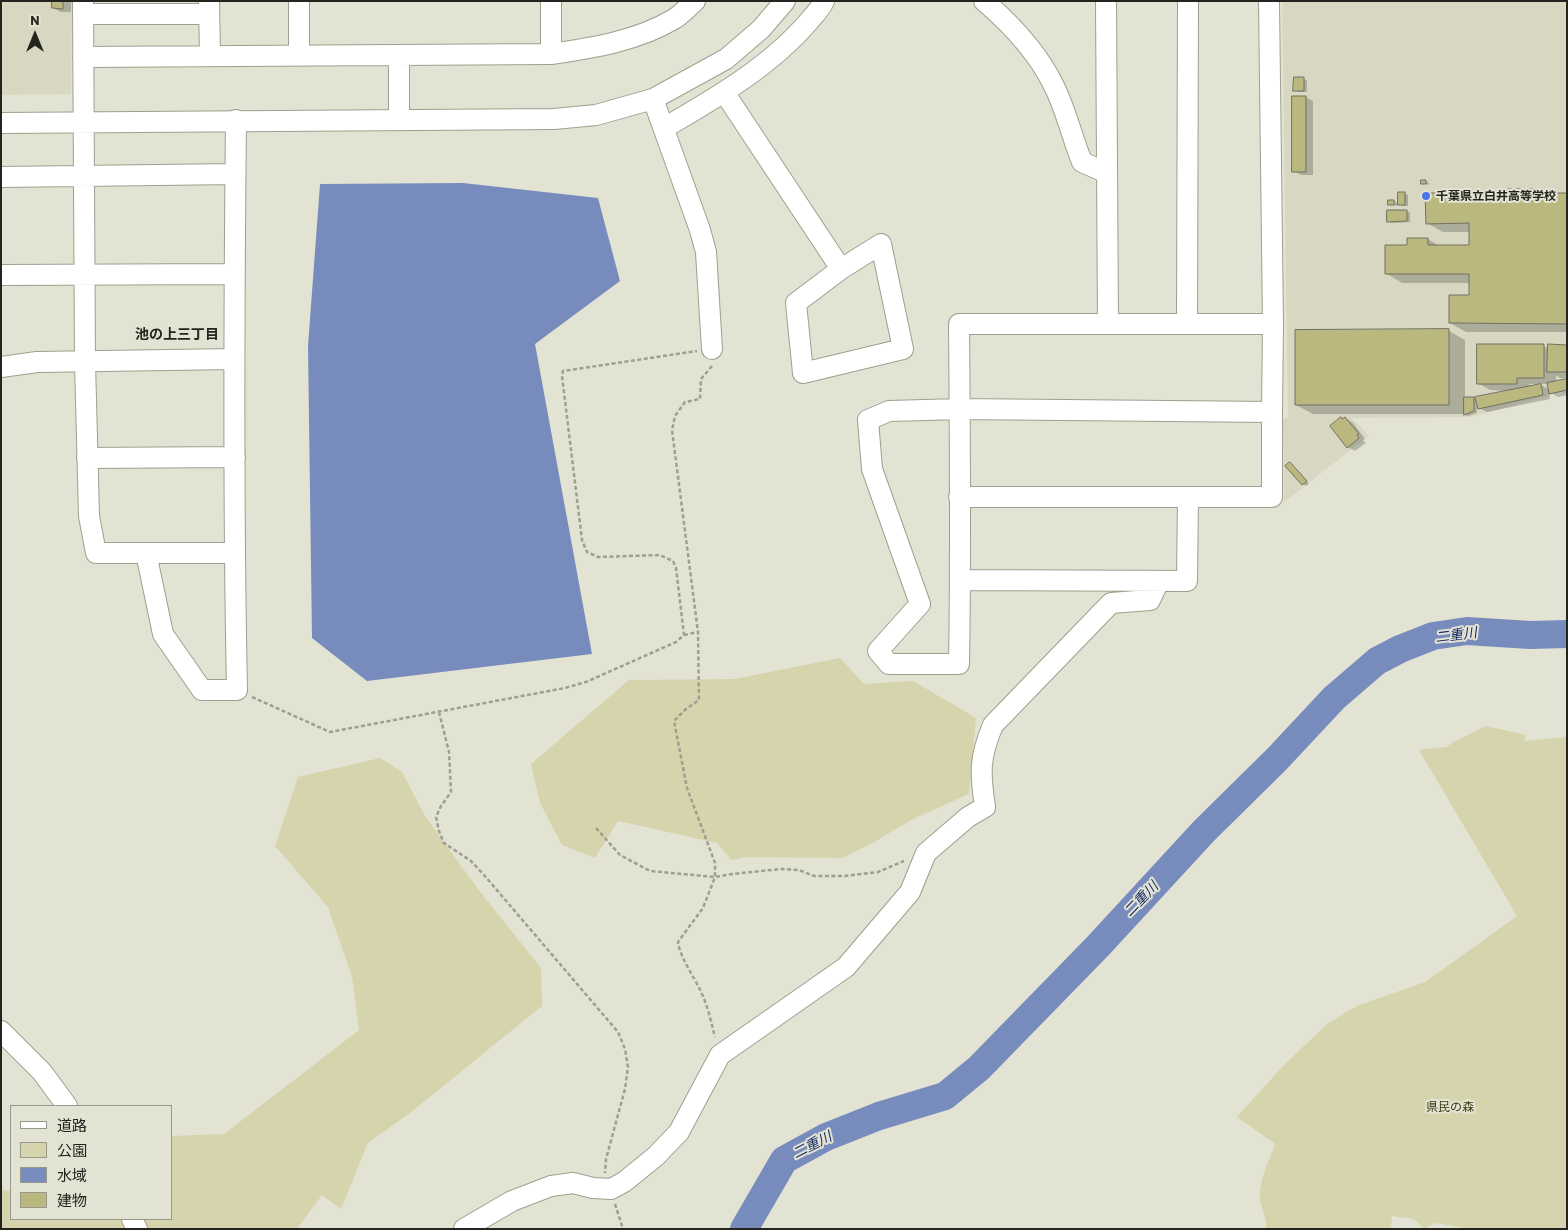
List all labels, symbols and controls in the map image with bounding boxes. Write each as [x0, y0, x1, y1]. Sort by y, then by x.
north arrow [10, 10, 60, 60]
text: N [30, 11, 40, 28]
place label: 千葉県立白井高等学校 [1436, 189, 1556, 203]
marker: 千葉県立白井高等学校 [1420, 190, 1432, 202]
district label: 池の上三丁目 [135, 326, 219, 342]
water label: 二重川 [1434, 624, 1478, 646]
water label: 二重川 [1120, 878, 1162, 920]
park label: 県民の森 [1426, 1100, 1474, 1114]
legend [10, 1105, 172, 1220]
text: 道路 [57, 1116, 87, 1134]
water label: 二重川 [789, 1128, 835, 1162]
text: 公園 [57, 1141, 87, 1159]
text: 水域 [57, 1166, 87, 1184]
text: 建物 [57, 1191, 87, 1209]

